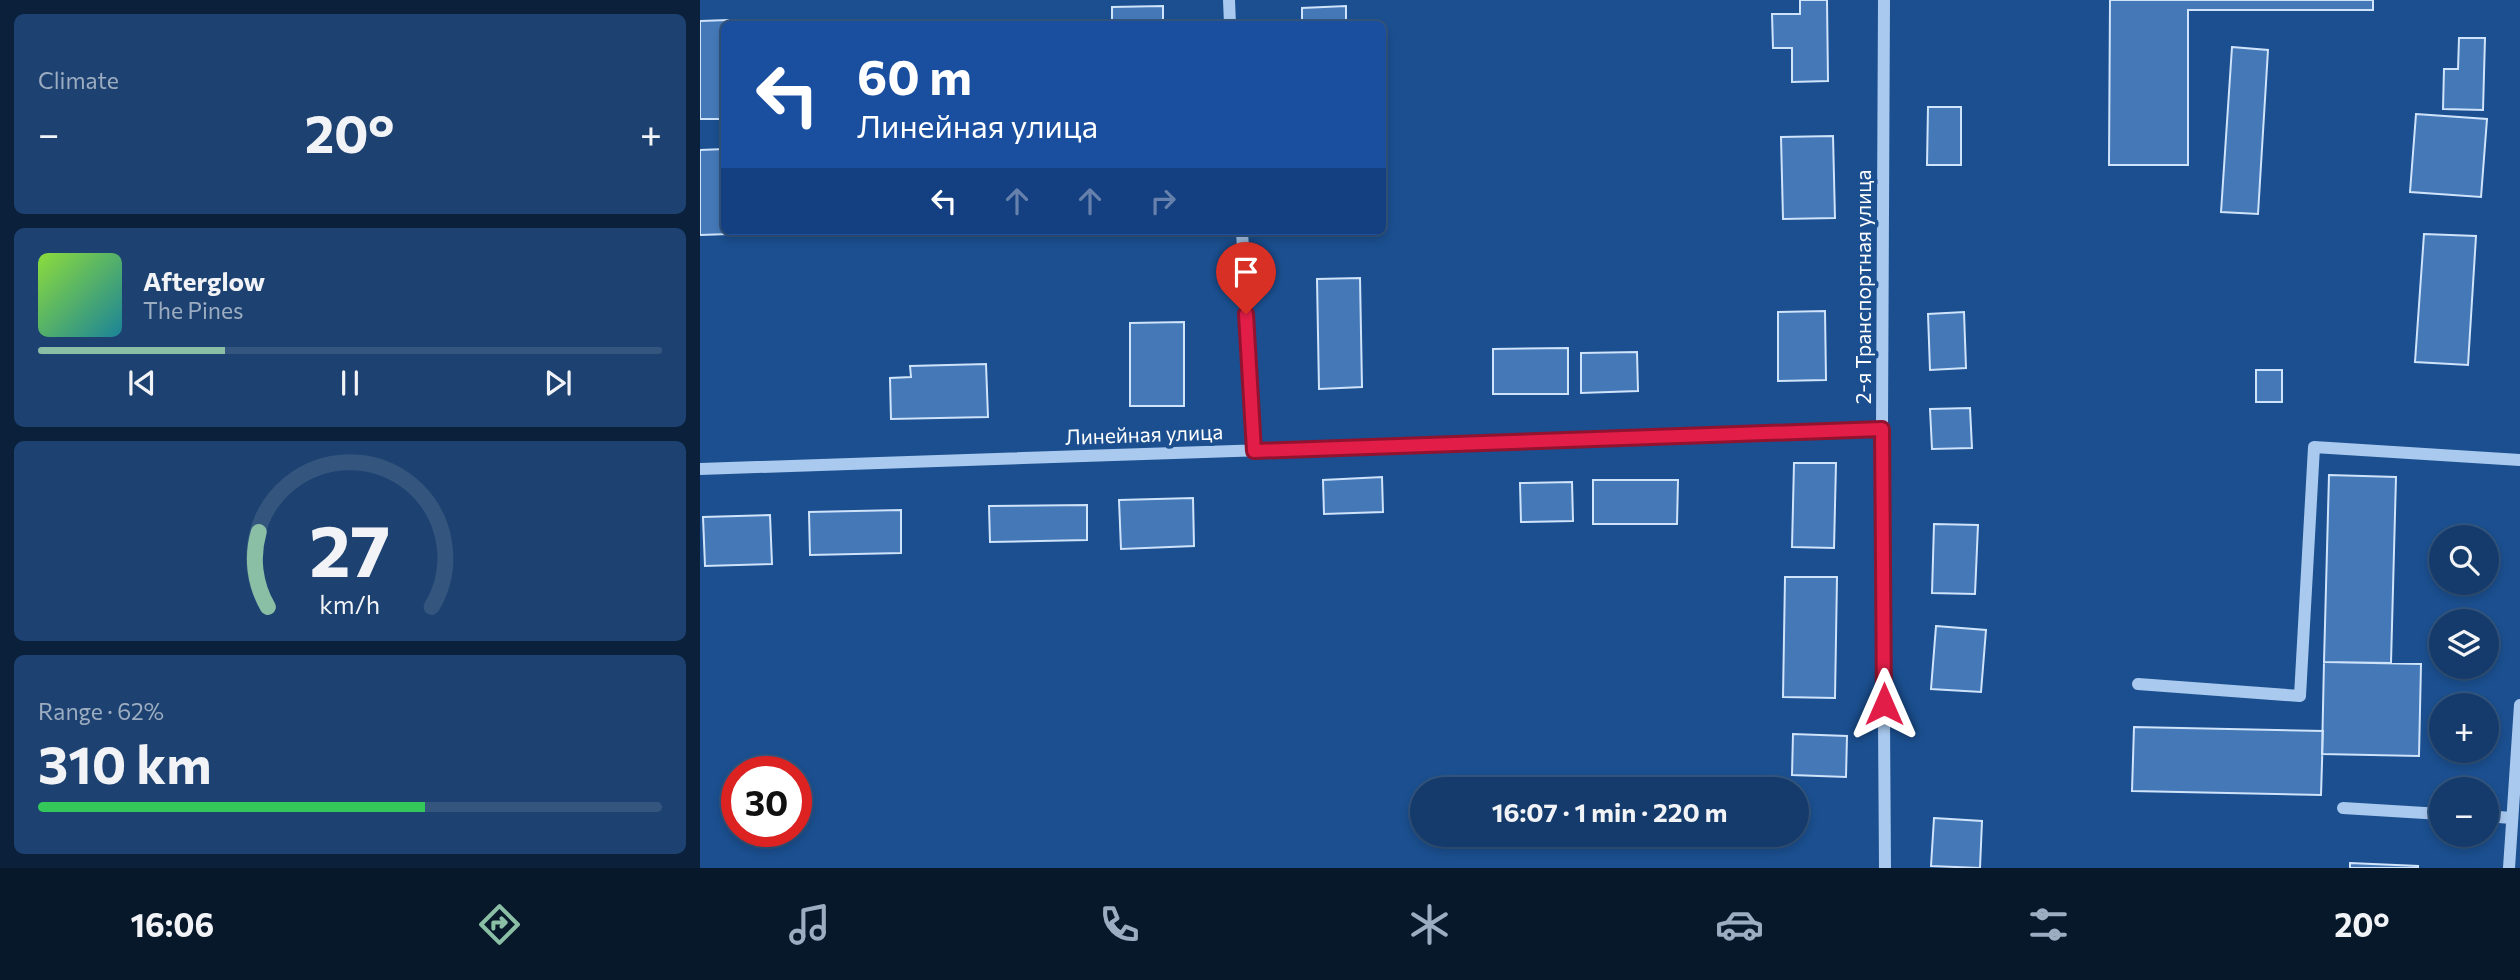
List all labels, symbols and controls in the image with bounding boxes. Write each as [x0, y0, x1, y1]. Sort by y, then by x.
text: 60 m [857, 45, 972, 105]
icon: left [742, 49, 833, 140]
text: Climate [38, 66, 119, 94]
text: 20° [305, 100, 395, 164]
text: Линейная улица [857, 105, 1098, 145]
text: − [38, 109, 60, 156]
text: + [640, 109, 662, 156]
street label: 2-я Транспортная улица [1850, 170, 1875, 404]
icon: left [925, 182, 963, 220]
icon: ahead [998, 182, 1036, 220]
icon: ahead [1071, 182, 1109, 220]
icon: right [1144, 182, 1182, 220]
pin [1216, 242, 1276, 314]
icon: arrive [1227, 253, 1265, 291]
text: Afterglow [143, 265, 265, 296]
text: The Pines [143, 296, 244, 324]
icon: previous [123, 364, 161, 402]
icon: pause [331, 364, 369, 402]
icon: next [539, 364, 577, 402]
street label: Линейная улица [1064, 418, 1223, 449]
text: 27 [310, 503, 390, 592]
map controls [2429, 525, 2499, 847]
button: search [2429, 525, 2499, 595]
text: km/h [320, 589, 380, 619]
button: layers [2429, 609, 2499, 679]
position arrow [1847, 667, 1921, 741]
button: + [2429, 693, 2499, 763]
text: Range · 62% [38, 697, 164, 725]
text: 310 km [38, 731, 212, 795]
speed limit sign: 30 [721, 756, 812, 847]
button: − [2429, 777, 2499, 847]
text: 16:07 · 1 min · 220 m [1492, 796, 1727, 827]
icon: directions [475, 900, 524, 949]
icon: music [785, 900, 834, 949]
icon: phone [1095, 900, 1144, 949]
icon: climate [1405, 900, 1454, 949]
icon: car [1715, 900, 1764, 949]
icon: filters [2024, 900, 2073, 949]
text: 16:06 [130, 904, 214, 944]
text: 20° [2334, 904, 2390, 944]

